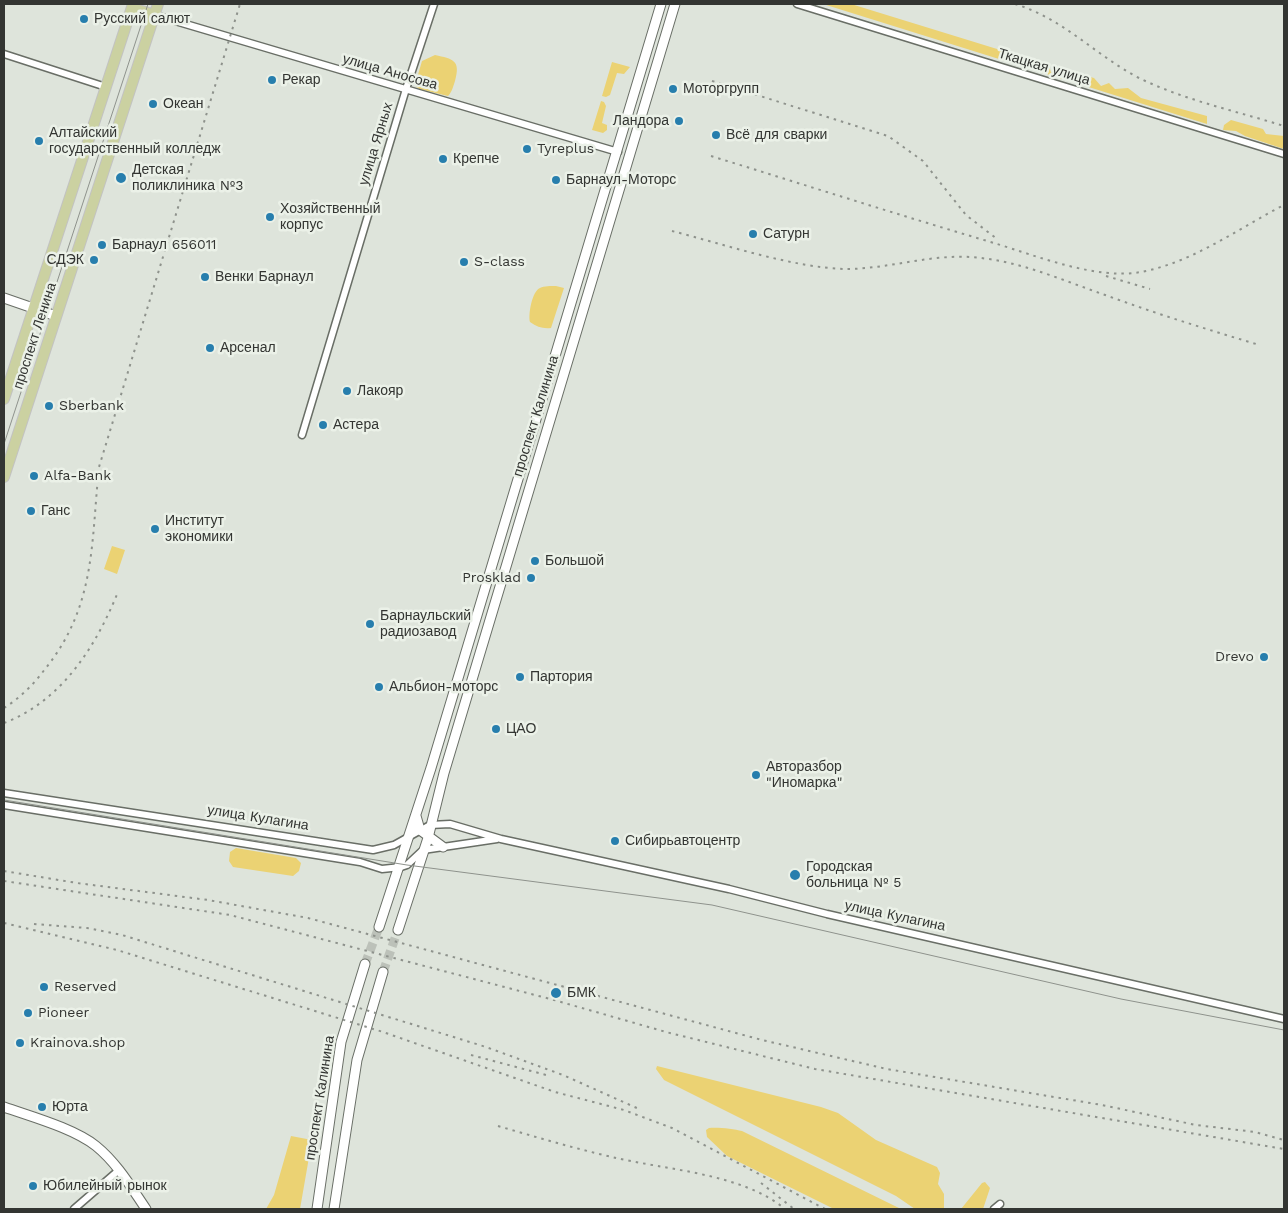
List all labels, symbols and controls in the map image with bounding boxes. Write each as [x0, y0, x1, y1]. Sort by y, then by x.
place label: Русский салют [94, 11, 190, 27]
marker: Русский салют [78, 13, 90, 25]
street label: Ткацкая улица [996, 45, 1092, 89]
street label: улица Аносова [341, 50, 439, 94]
place label: Рекар [282, 72, 321, 88]
marker: Рекар [266, 74, 278, 86]
place label: Моторгрупп [683, 81, 759, 97]
marker: Моторгрупп [667, 83, 679, 95]
place label: Океан [163, 96, 203, 112]
marker: Океан [147, 98, 159, 110]
street label: улица Ярных [355, 100, 397, 188]
place label: Ландора [613, 113, 669, 129]
marker: Ландора [673, 115, 685, 127]
place label: Алтайский государственный колледж [49, 125, 221, 158]
place label: Всё для сварки [726, 127, 827, 143]
marker: Всё для сварки [710, 129, 722, 141]
marker: Алтайский государственный колледж [33, 135, 45, 147]
place label: Tyreplus [537, 141, 594, 157]
marker: Tyreplus [521, 143, 533, 155]
place label: Крепче [453, 151, 499, 167]
marker: Крепче [437, 153, 449, 165]
place label: Детская поликлиника №3 [132, 162, 243, 194]
marker: Детская поликлиника №3 [114, 171, 128, 185]
place label: Барнаул-Моторс [566, 172, 676, 188]
marker: Барнаул-Моторс [550, 174, 562, 186]
place label: Хозяйственный корпус [280, 201, 380, 233]
marker: Хозяйственный корпус [264, 211, 276, 223]
place label: Сатурн [763, 226, 810, 242]
marker: Сатурн [747, 228, 759, 240]
place label: Барнаул 656011 [112, 237, 217, 253]
marker: Барнаул 656011 [96, 239, 108, 251]
place label: СДЭК [46, 252, 84, 268]
marker: СДЭК [88, 254, 100, 266]
place label: S-class [474, 254, 525, 270]
marker: S-class [458, 256, 470, 268]
place label: Венки Барнаул [215, 269, 314, 285]
marker: Венки Барнаул [199, 271, 211, 283]
street label: проспект Ленина [10, 281, 60, 391]
place label: Арсенал [220, 340, 276, 356]
marker: Арсенал [204, 342, 216, 354]
street label: проспект Калинина [510, 353, 562, 479]
place label: Лакояр [357, 383, 403, 399]
marker: Лакояр [341, 385, 353, 397]
place label: Sberbank [59, 398, 124, 414]
marker: Sberbank [43, 400, 55, 412]
place label: Астера [333, 417, 379, 433]
marker: Астера [317, 419, 329, 431]
place label: Alfa-Bank [44, 468, 111, 484]
marker: Alfa-Bank [28, 470, 40, 482]
place label: Ганс [41, 503, 70, 519]
marker: Ганс [25, 505, 37, 517]
place label: Институт экономики [165, 513, 233, 546]
marker: Институт экономики [149, 523, 161, 535]
place label: Большой [545, 553, 604, 569]
marker: Большой [529, 555, 541, 567]
place label: Prosklad [462, 570, 521, 586]
marker: Prosklad [525, 572, 537, 584]
place label: Барнаульский радиозавод [380, 608, 471, 640]
marker: Барнаульский радиозавод [364, 618, 376, 630]
place label: Drevo [1215, 649, 1254, 665]
marker: Drevo [1258, 651, 1270, 663]
place label: Партория [530, 669, 593, 685]
marker: Партория [514, 671, 526, 683]
place label: Альбион-моторс [389, 679, 498, 695]
marker: Альбион-моторс [373, 681, 385, 693]
place label: ЦАО [506, 721, 536, 737]
marker: ЦАО [490, 723, 502, 735]
place label: Авторазбор "Иномарка" [766, 759, 842, 792]
marker: Авторазбор "Иномарка" [750, 769, 762, 781]
street label: улица Кулагина [206, 802, 310, 834]
place label: Сибирьавтоцентр [625, 833, 740, 849]
marker: Сибирьавтоцентр [609, 835, 621, 847]
place label: Городская больница № 5 [806, 859, 901, 892]
marker: Городская больница № 5 [788, 868, 802, 882]
street label: улица Кулагина [843, 897, 947, 935]
place label: Reserved [54, 979, 116, 995]
marker: Reserved [38, 981, 50, 993]
place label: БМК [567, 985, 596, 1001]
marker: БМК [549, 986, 563, 1000]
place label: Pioneer [38, 1005, 89, 1021]
marker: Pioneer [22, 1007, 34, 1019]
street label: проспект Калинина [302, 1034, 338, 1162]
place label: Krainova.shop [30, 1035, 125, 1051]
marker: Krainova.shop [14, 1037, 26, 1049]
place label: Юрта [52, 1099, 88, 1115]
marker: Юрта [36, 1101, 48, 1113]
place label: Юбилейный рынок [43, 1178, 167, 1194]
marker: Юбилейный рынок [27, 1180, 39, 1192]

